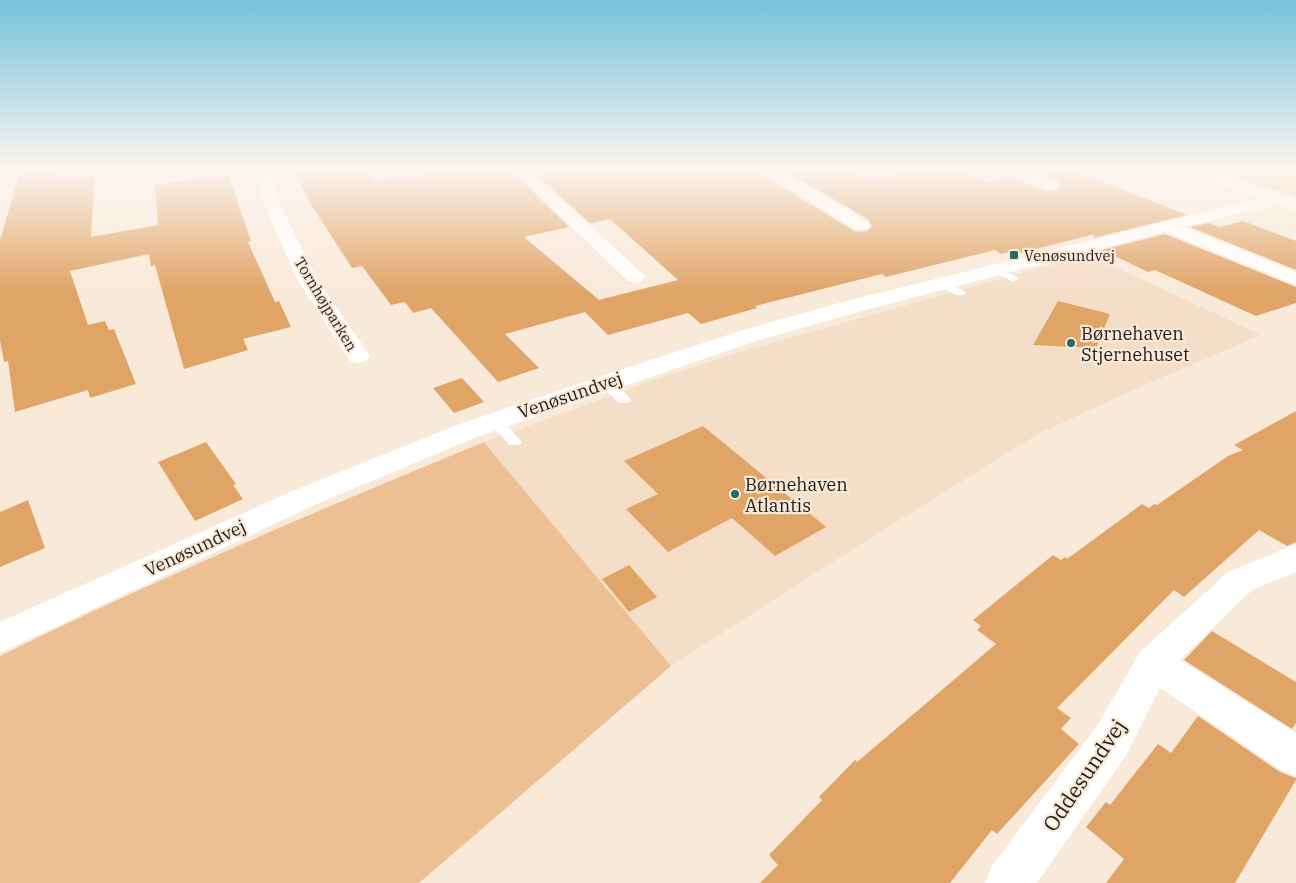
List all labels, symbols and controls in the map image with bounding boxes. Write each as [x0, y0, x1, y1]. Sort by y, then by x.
place label: Venøsundvej [1024, 246, 1115, 265]
marker: Venøsundvej [1008, 249, 1020, 261]
street label: Tornhøjparken [290, 253, 362, 355]
place label: Børnehaven Stjernehuset [1081, 322, 1189, 366]
marker: Børnehaven Stjernehuset [1065, 337, 1077, 349]
street label: Venøsundvej [515, 366, 625, 424]
place label: Børnehaven Atlantis [745, 473, 848, 517]
marker: Børnehaven Atlantis [729, 488, 741, 500]
street label: Venøsundvej [141, 515, 249, 581]
street label: Oddesundvej [1036, 713, 1132, 837]

